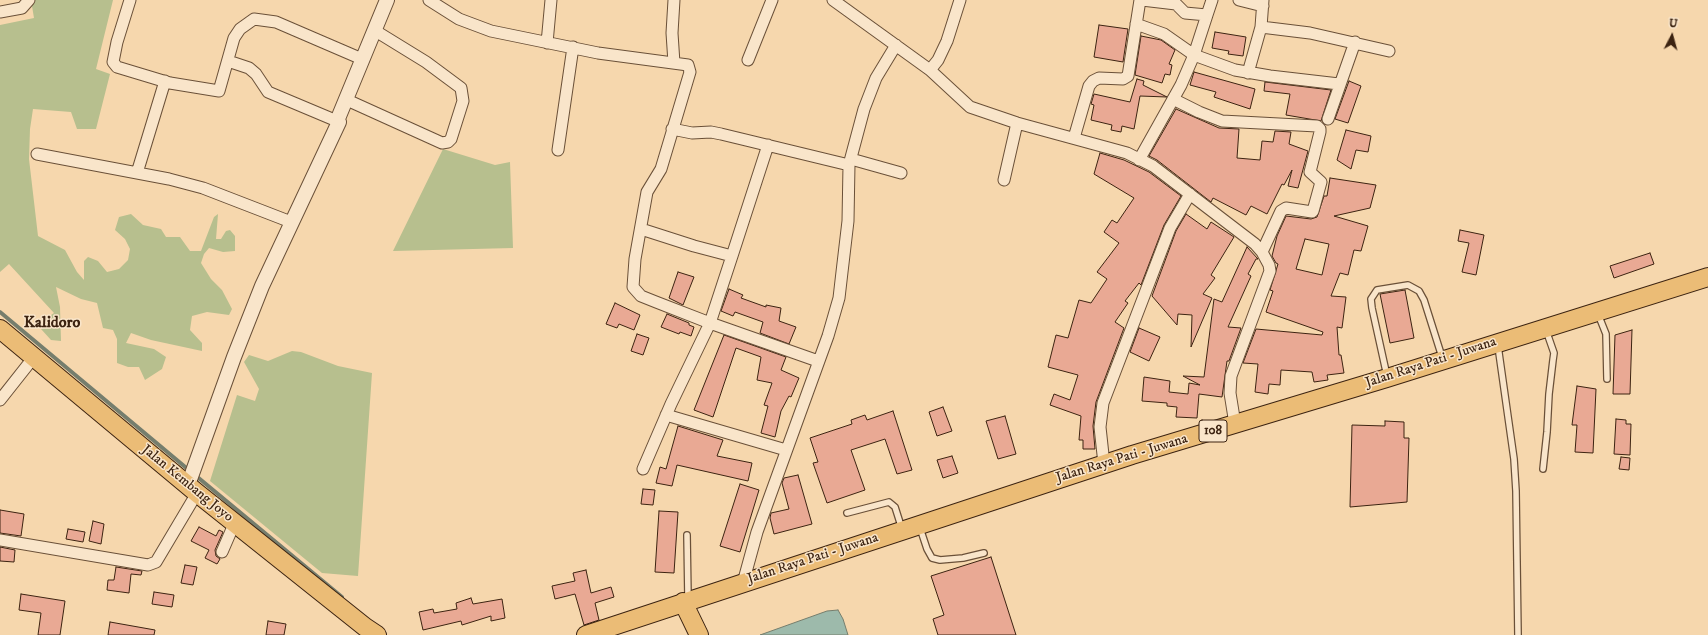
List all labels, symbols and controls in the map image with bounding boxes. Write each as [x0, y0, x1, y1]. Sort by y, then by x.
north arrow [1652, 16, 1692, 56]
text: U [1668, 17, 1678, 31]
district label: Kalidoro [24, 314, 80, 334]
street label: Jalan Raya Pati - Juwana [1363, 334, 1499, 392]
road number: 108 [1199, 420, 1227, 442]
street label: Jalan Raya Pati - Juwana [1054, 431, 1190, 487]
street label: Jalan Kembang Joyo [138, 442, 236, 526]
street label: Jalan Raya Pati - Juwana [745, 530, 881, 588]

